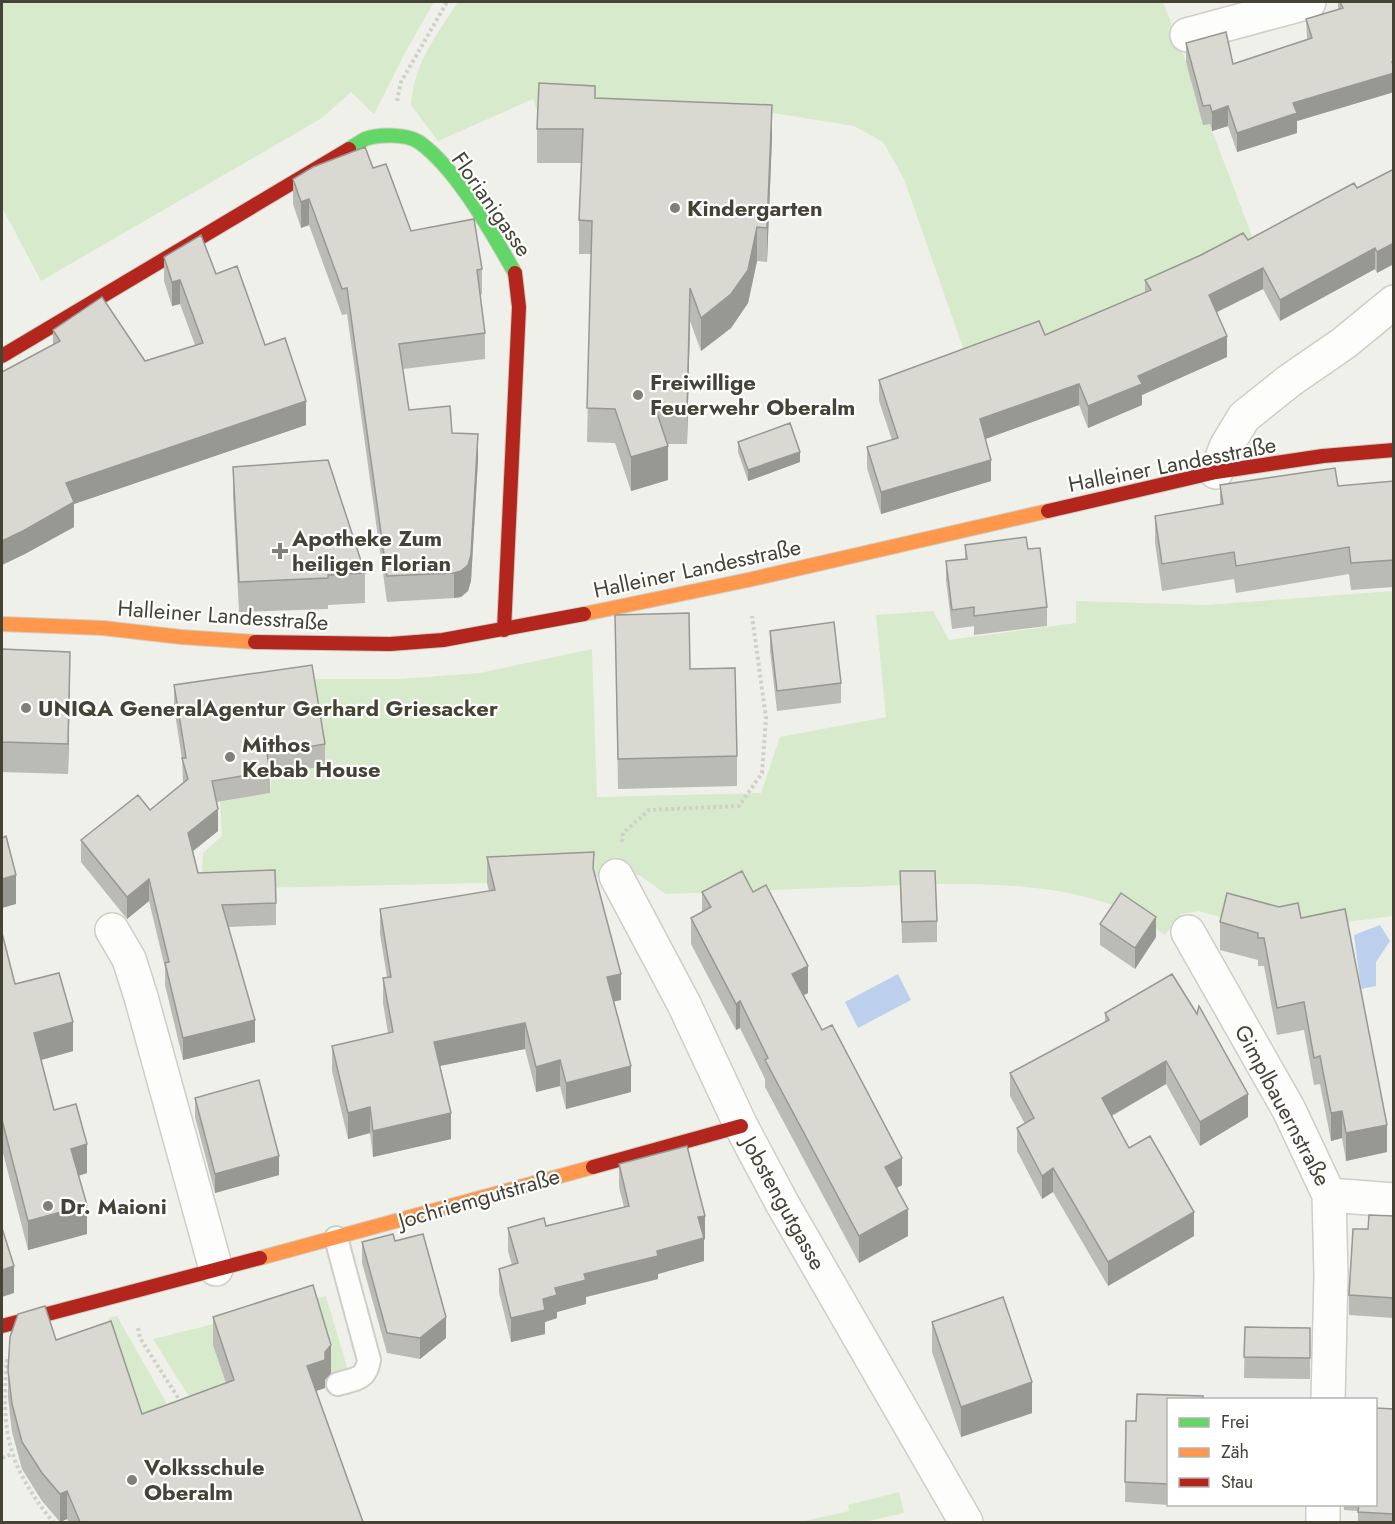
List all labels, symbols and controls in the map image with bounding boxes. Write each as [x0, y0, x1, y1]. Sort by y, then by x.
street label: Florianigasse [444, 145, 540, 263]
place label: Kindergarten [687, 192, 823, 224]
marker: Kindergarten [668, 201, 682, 215]
place label: Freiwillige Feuerwehr Oberalm [650, 366, 855, 423]
marker: Freiwillige Feuerwehr Oberalm [631, 388, 645, 402]
street label: Halleiner Landesstraße [1065, 428, 1279, 500]
place label: Apotheke Zum heiligen Florian [291, 522, 451, 579]
street label: Halleiner Landesstraße [590, 530, 804, 606]
marker: Apotheke Zum heiligen Florian [273, 544, 287, 558]
street label: Halleiner Landesstraße [116, 592, 330, 638]
place label: UNIQA GeneralAgentur Gerhard Griesacker [38, 692, 498, 724]
marker: UNIQA GeneralAgentur Gerhard Griesacker [19, 701, 33, 715]
place label: Mithos Kebab House [242, 728, 381, 785]
marker: Mithos Kebab House [223, 750, 237, 764]
street label: Gimplbauernstraße [1227, 1019, 1339, 1191]
street label: Jobstengutgasse [733, 1128, 834, 1276]
street label: Jochriemgutstraße [392, 1160, 563, 1237]
place label: Dr. Maioni [60, 1190, 167, 1222]
marker: Dr. Maioni [41, 1199, 55, 1213]
legend [1167, 1398, 1377, 1506]
text: Frei [1221, 1409, 1250, 1435]
text: Zäh [1221, 1439, 1249, 1465]
place label: Volksschule Oberalm [143, 1451, 265, 1508]
text: Stau [1221, 1469, 1253, 1495]
marker: Volksschule Oberalm [125, 1473, 139, 1487]

